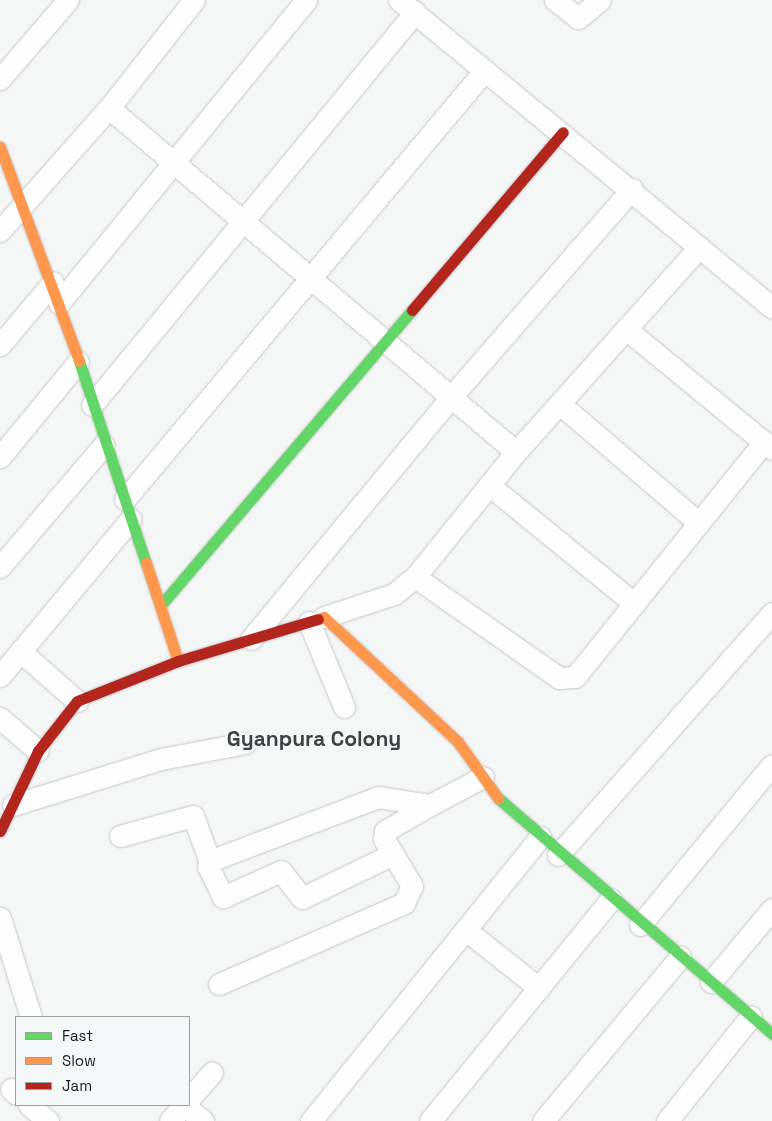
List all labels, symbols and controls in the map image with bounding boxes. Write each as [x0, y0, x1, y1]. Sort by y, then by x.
district label: Gyanpura Colony [227, 726, 401, 752]
legend [15, 1016, 190, 1106]
text: Fast [62, 1026, 93, 1045]
text: Slow [62, 1051, 96, 1070]
text: Jam [62, 1076, 92, 1095]

